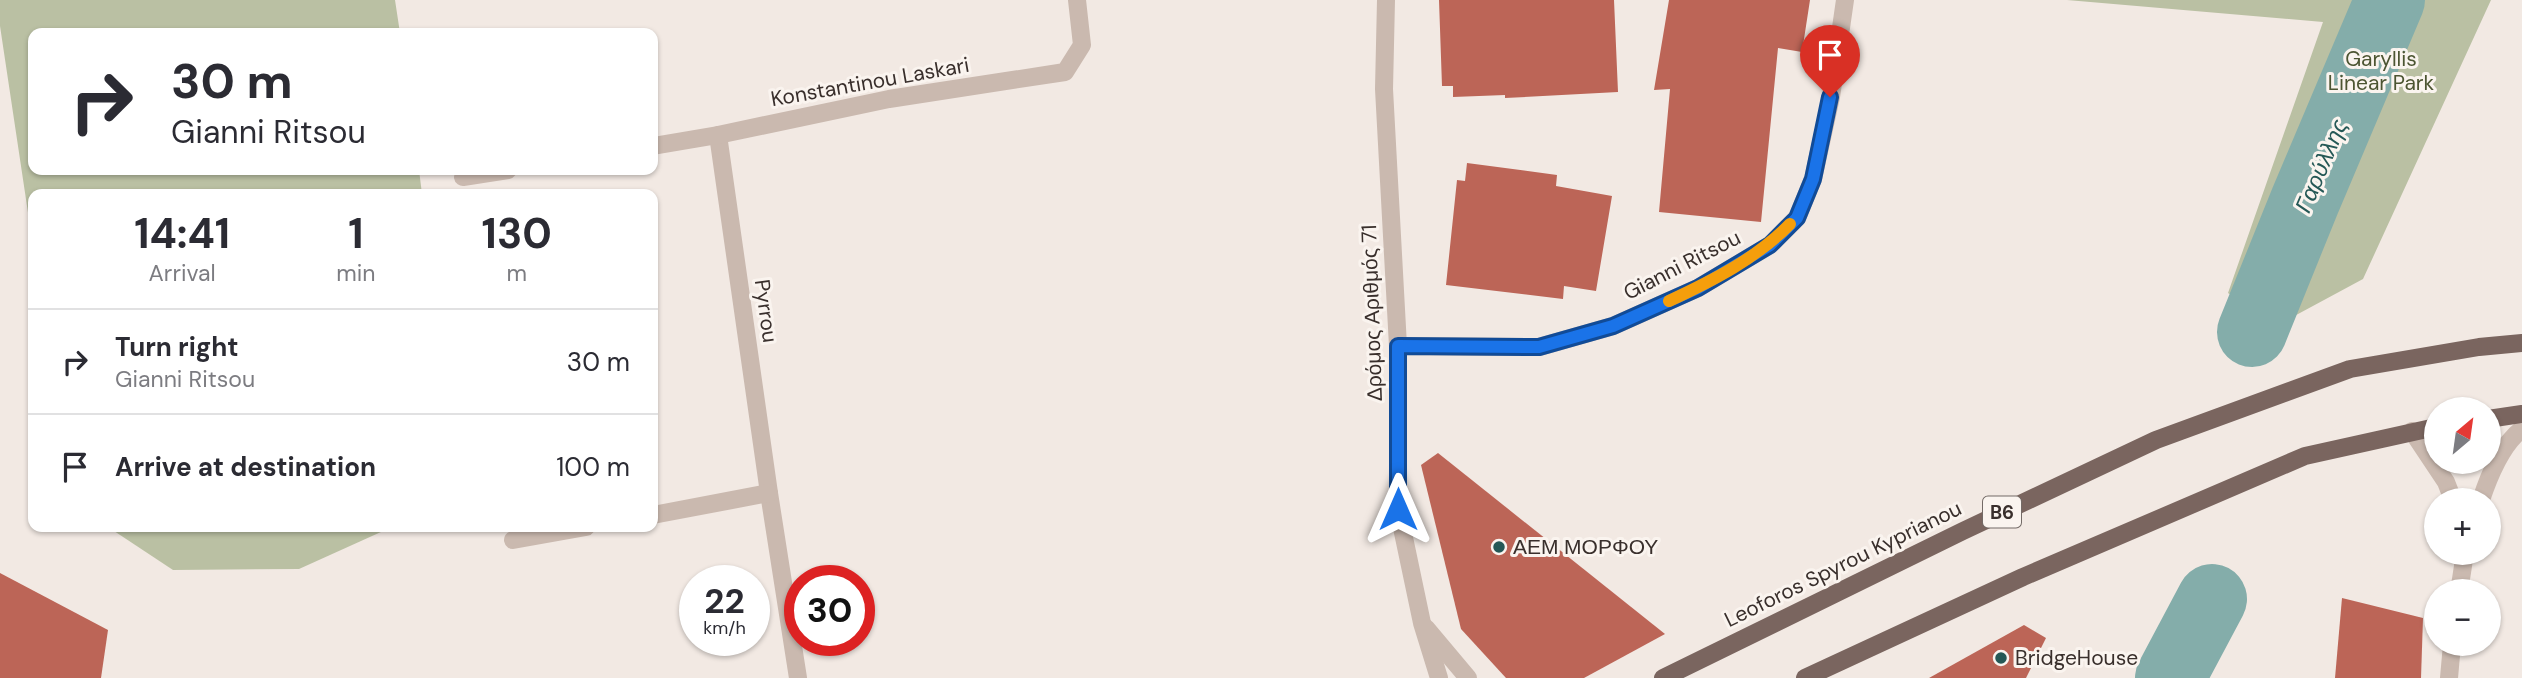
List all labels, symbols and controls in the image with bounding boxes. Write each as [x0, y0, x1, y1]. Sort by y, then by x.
pin [1800, 25, 1860, 97]
icon: arrive [1811, 36, 1849, 74]
park label: Garyllis Linear Park [2328, 45, 2435, 97]
text: 30 m [171, 49, 293, 113]
street label: Konstantinou Laskari [769, 51, 971, 113]
icon: right [56, 56, 147, 147]
text: Gianni Ritsou [171, 111, 366, 153]
water label: Γαρύλλης [2288, 114, 2354, 217]
text: 14:41 [134, 206, 230, 261]
text: 1 [348, 206, 363, 261]
text: 130 [482, 206, 552, 261]
street label: Gianni Ritsou [1619, 223, 1745, 307]
street label: Δρόμος Αριθμός 71 [1355, 224, 1389, 402]
text: Arrival [149, 258, 216, 288]
text: min [336, 258, 375, 288]
text: m [506, 258, 527, 288]
street label: Pyrrou [748, 278, 784, 344]
text: Turn right [115, 330, 239, 364]
icon: right [56, 343, 94, 381]
text: 30 m [567, 345, 630, 379]
text: Gianni Ritsou [115, 364, 255, 394]
north arrow [2424, 397, 2501, 474]
map controls [2424, 397, 2501, 656]
icon: arrive [56, 448, 94, 486]
text: Arrive at destination [115, 450, 376, 484]
text: 100 m [556, 450, 630, 484]
position arrow [1361, 472, 1435, 546]
button: + [2424, 488, 2501, 565]
street label: Leoforos Spyrou Kyprianou [1720, 494, 1966, 634]
road number: B6 [1983, 496, 2021, 527]
place label: ΑΕΜ ΜΟΡΦΟΥ [1513, 533, 1658, 561]
marker: ΑΕΜ ΜΟΡΦΟΥ [1491, 539, 1507, 555]
speed limit sign: 30 [784, 565, 875, 656]
text: 22 [704, 578, 745, 624]
button: − [2424, 579, 2501, 656]
text: km/h [703, 616, 746, 640]
place label: BridgeHouse [2015, 644, 2138, 672]
marker: BridgeHouse [1993, 650, 2009, 666]

